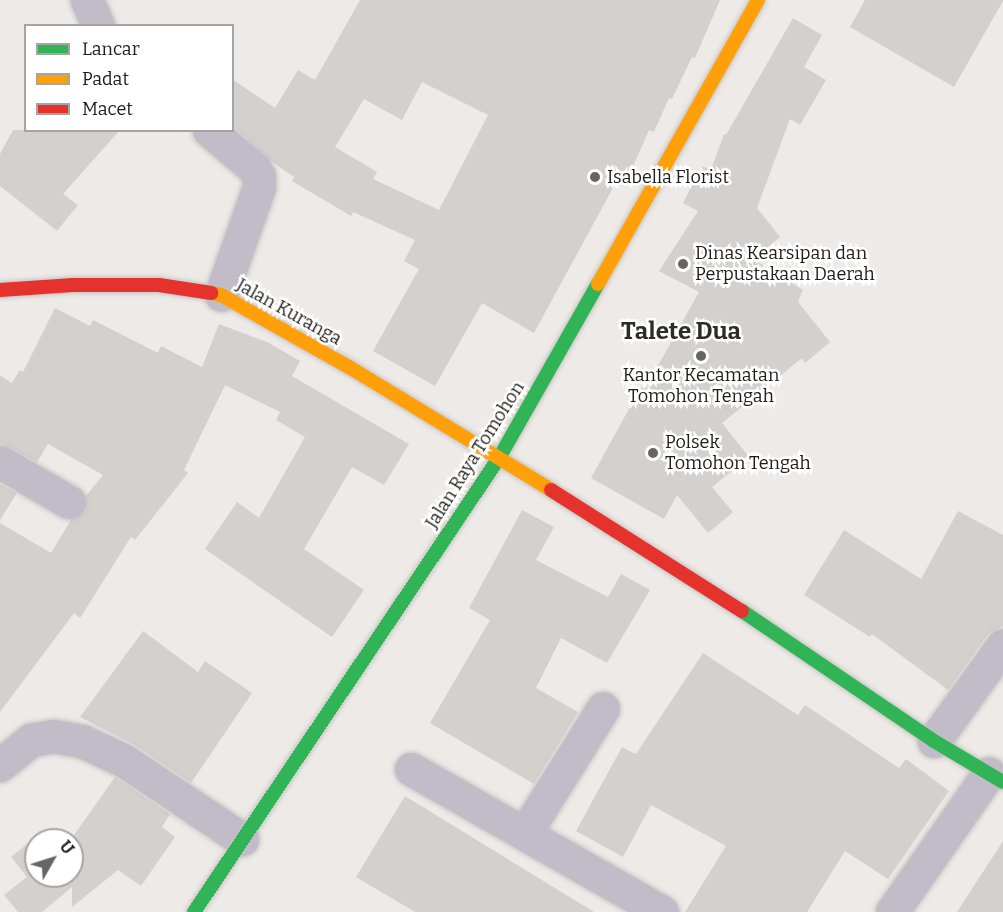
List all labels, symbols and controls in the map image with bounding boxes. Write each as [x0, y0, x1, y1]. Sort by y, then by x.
legend [24, 24, 234, 132]
text: Lancar [82, 38, 140, 60]
text: Padat [82, 68, 129, 90]
text: Macet [82, 98, 133, 120]
place label: Isabella Florist [607, 166, 729, 188]
marker: Isabella Florist [588, 170, 602, 184]
place label: Dinas Kearsipan dan Perpustakaan Daerah [695, 243, 875, 286]
marker: Dinas Kearsipan dan Perpustakaan Daerah [676, 257, 690, 271]
street label: Jalan Kuranga [233, 274, 345, 350]
district label: Talete Dua [621, 318, 741, 346]
marker: Kantor Kecamatan Tomohon Tengah [694, 349, 708, 363]
place label: Kantor Kecamatan Tomohon Tengah [623, 365, 779, 407]
street label: Jalan Raya Tomohon [421, 378, 529, 532]
place label: Polsek Tomohon Tengah [665, 432, 811, 474]
marker: Polsek Tomohon Tengah [646, 446, 660, 460]
north arrow [24, 828, 84, 888]
text: U [56, 837, 78, 858]

